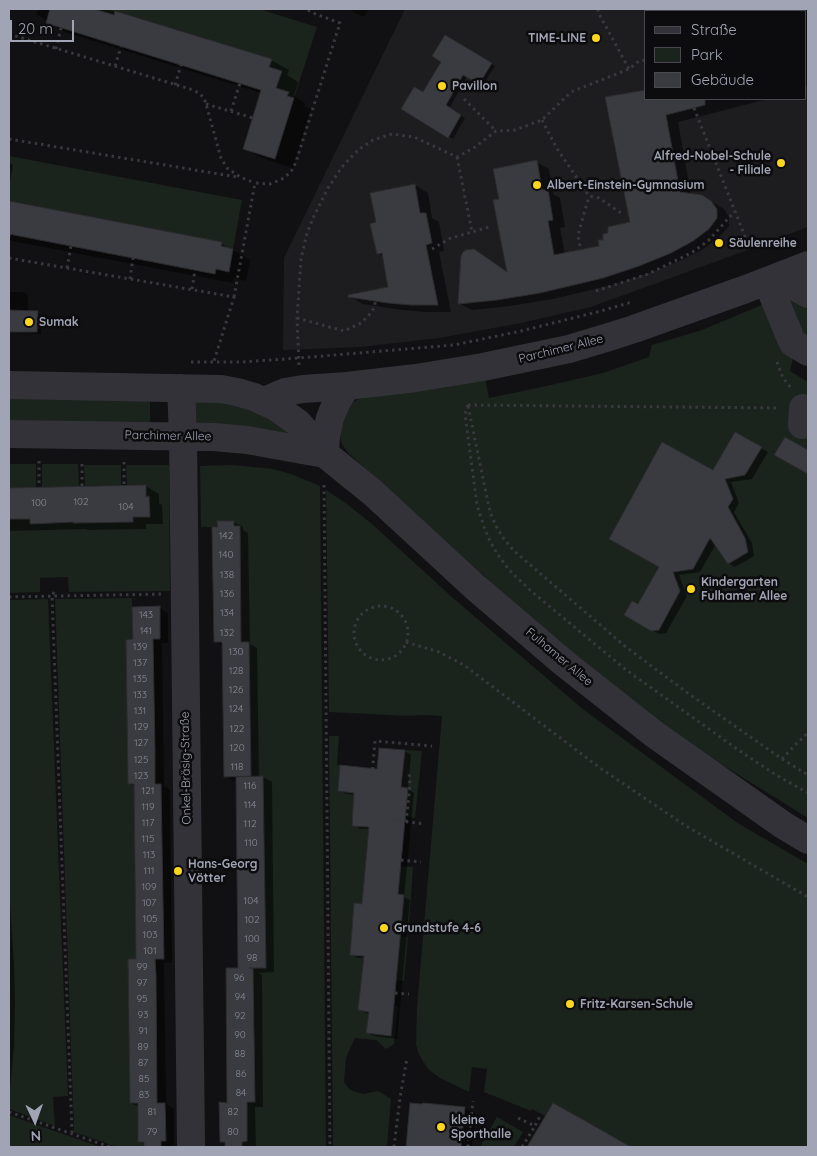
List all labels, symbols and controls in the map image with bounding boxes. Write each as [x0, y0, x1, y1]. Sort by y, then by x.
scale bar [12, 10, 76, 42]
legend [644, 10, 807, 100]
text: 20 m [18, 19, 53, 38]
text: Straße [691, 20, 737, 39]
place label: TIME-LINE [528, 31, 586, 45]
marker: TIME-LINE [590, 32, 602, 44]
text: Park [691, 45, 723, 64]
text: Gebäude [691, 70, 754, 89]
place label: Pavillon [452, 79, 497, 93]
marker: Pavillon [436, 80, 448, 92]
place label: Alfred-Nobel-Schule - Filiale [654, 149, 771, 177]
marker: Alfred-Nobel-Schule - Filiale [775, 157, 787, 169]
place label: Albert-Einstein-Gymnasium [547, 178, 705, 192]
marker: Albert-Einstein-Gymnasium [531, 179, 543, 191]
place label: Säulenreihe [729, 236, 797, 250]
marker: Säulenreihe [713, 237, 725, 249]
place label: Sumak [39, 315, 79, 329]
marker: Sumak [23, 316, 35, 328]
street label: Parchimer Allee [517, 332, 605, 366]
street label: Parchimer Allee [125, 428, 211, 444]
house number: 102 [73, 496, 89, 508]
house number: 100 [31, 497, 47, 509]
house number: 104 [119, 501, 133, 513]
house number: 142 [219, 530, 233, 542]
house number: 140 [219, 549, 233, 561]
house number: 138 [220, 569, 234, 581]
place label: Kindergarten Fulhamer Allee [701, 575, 787, 603]
marker: Kindergarten Fulhamer Allee [685, 583, 697, 595]
house number: 136 [220, 588, 234, 600]
house number: 134 [220, 607, 234, 619]
house number: 143 [139, 609, 153, 621]
house number: 141 [140, 625, 152, 637]
street label: Fulhamer Allee [523, 625, 595, 689]
house number: 132 [220, 627, 234, 639]
house number: 139 [133, 641, 147, 653]
house number: 130 [229, 646, 243, 658]
house number: 137 [133, 657, 147, 669]
house number: 128 [229, 665, 243, 677]
house number: 135 [133, 673, 147, 685]
house number: 126 [229, 684, 243, 696]
house number: 133 [133, 689, 147, 701]
house number: 124 [229, 703, 243, 715]
house number: 131 [134, 705, 146, 717]
street label: Onkel-Bräsig-Straße [178, 711, 194, 825]
house number: 129 [134, 721, 148, 733]
house number: 122 [230, 723, 244, 735]
house number: 127 [134, 737, 148, 749]
house number: 120 [229, 742, 245, 754]
house number: 125 [134, 754, 148, 766]
house number: 118 [231, 761, 243, 773]
house number: 123 [134, 770, 148, 782]
house number: 116 [244, 780, 256, 792]
house number: 121 [142, 785, 154, 797]
house number: 114 [244, 799, 256, 811]
house number: 119 [142, 801, 154, 813]
house number: 117 [142, 817, 154, 829]
house number: 112 [244, 818, 256, 830]
house number: 115 [142, 833, 154, 845]
house number: 110 [244, 837, 258, 849]
house number: 113 [143, 849, 155, 861]
place label: Hans-Georg Vötter [188, 857, 257, 885]
house number: 111 [143, 865, 155, 877]
marker: Hans-Georg Vötter [172, 865, 184, 877]
house number: 109 [141, 881, 157, 893]
house number: 104 [244, 895, 258, 907]
house number: 107 [142, 897, 156, 909]
house number: 105 [142, 913, 158, 925]
house number: 102 [244, 914, 260, 926]
place label: Grundstufe 4-6 [394, 921, 481, 935]
marker: Grundstufe 4-6 [378, 922, 390, 934]
house number: 103 [143, 929, 157, 941]
house number: 100 [244, 933, 260, 945]
house number: 101 [143, 945, 157, 957]
house number: 98 [247, 952, 257, 964]
house number: 99 [136, 961, 148, 973]
house number: 96 [234, 972, 244, 984]
house number: 97 [137, 977, 147, 989]
house number: 94 [235, 991, 245, 1003]
house number: 95 [136, 993, 148, 1005]
place label: Fritz-Karsen-Schule [580, 997, 693, 1011]
marker: Fritz-Karsen-Schule [564, 998, 576, 1010]
house number: 93 [138, 1009, 148, 1021]
house number: 92 [234, 1010, 246, 1022]
house number: 91 [138, 1025, 148, 1037]
house number: 90 [234, 1029, 246, 1041]
house number: 89 [138, 1041, 148, 1053]
house number: 88 [235, 1048, 245, 1060]
house number: 87 [138, 1057, 148, 1069]
house number: 86 [236, 1068, 246, 1080]
house number: 85 [139, 1073, 149, 1085]
house number: 84 [236, 1087, 246, 1099]
house number: 83 [139, 1089, 149, 1101]
north arrow [10, 1096, 60, 1146]
house number: 81 [147, 1106, 157, 1118]
house number: 82 [228, 1106, 238, 1118]
place label: kleine Sporthalle [451, 1113, 511, 1141]
marker: kleine Sporthalle [435, 1121, 447, 1133]
house number: 79 [147, 1126, 157, 1138]
house number: 80 [227, 1126, 239, 1138]
text: N [30, 1127, 41, 1145]

